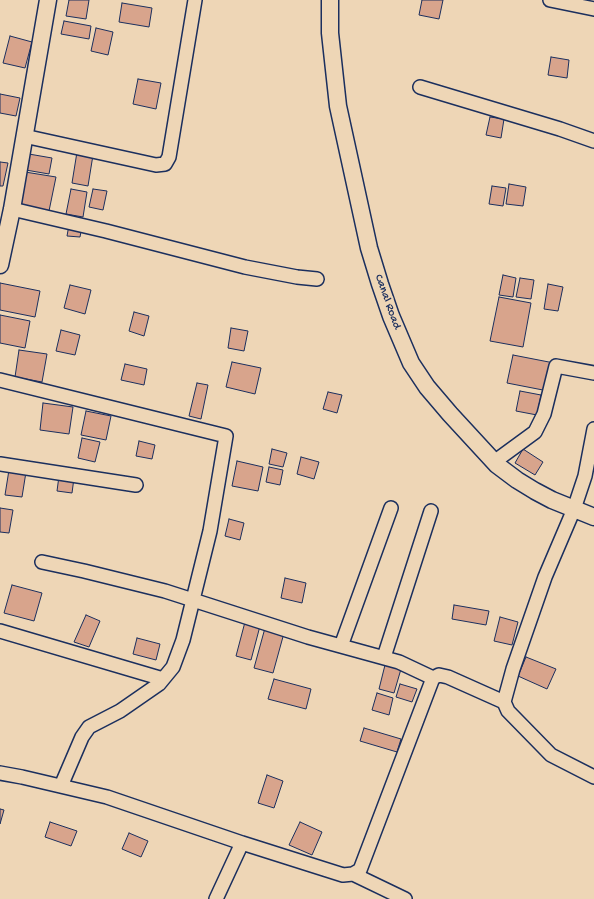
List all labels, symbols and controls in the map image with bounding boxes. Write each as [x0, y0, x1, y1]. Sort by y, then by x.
street label: Canal Road [370, 273, 404, 331]

